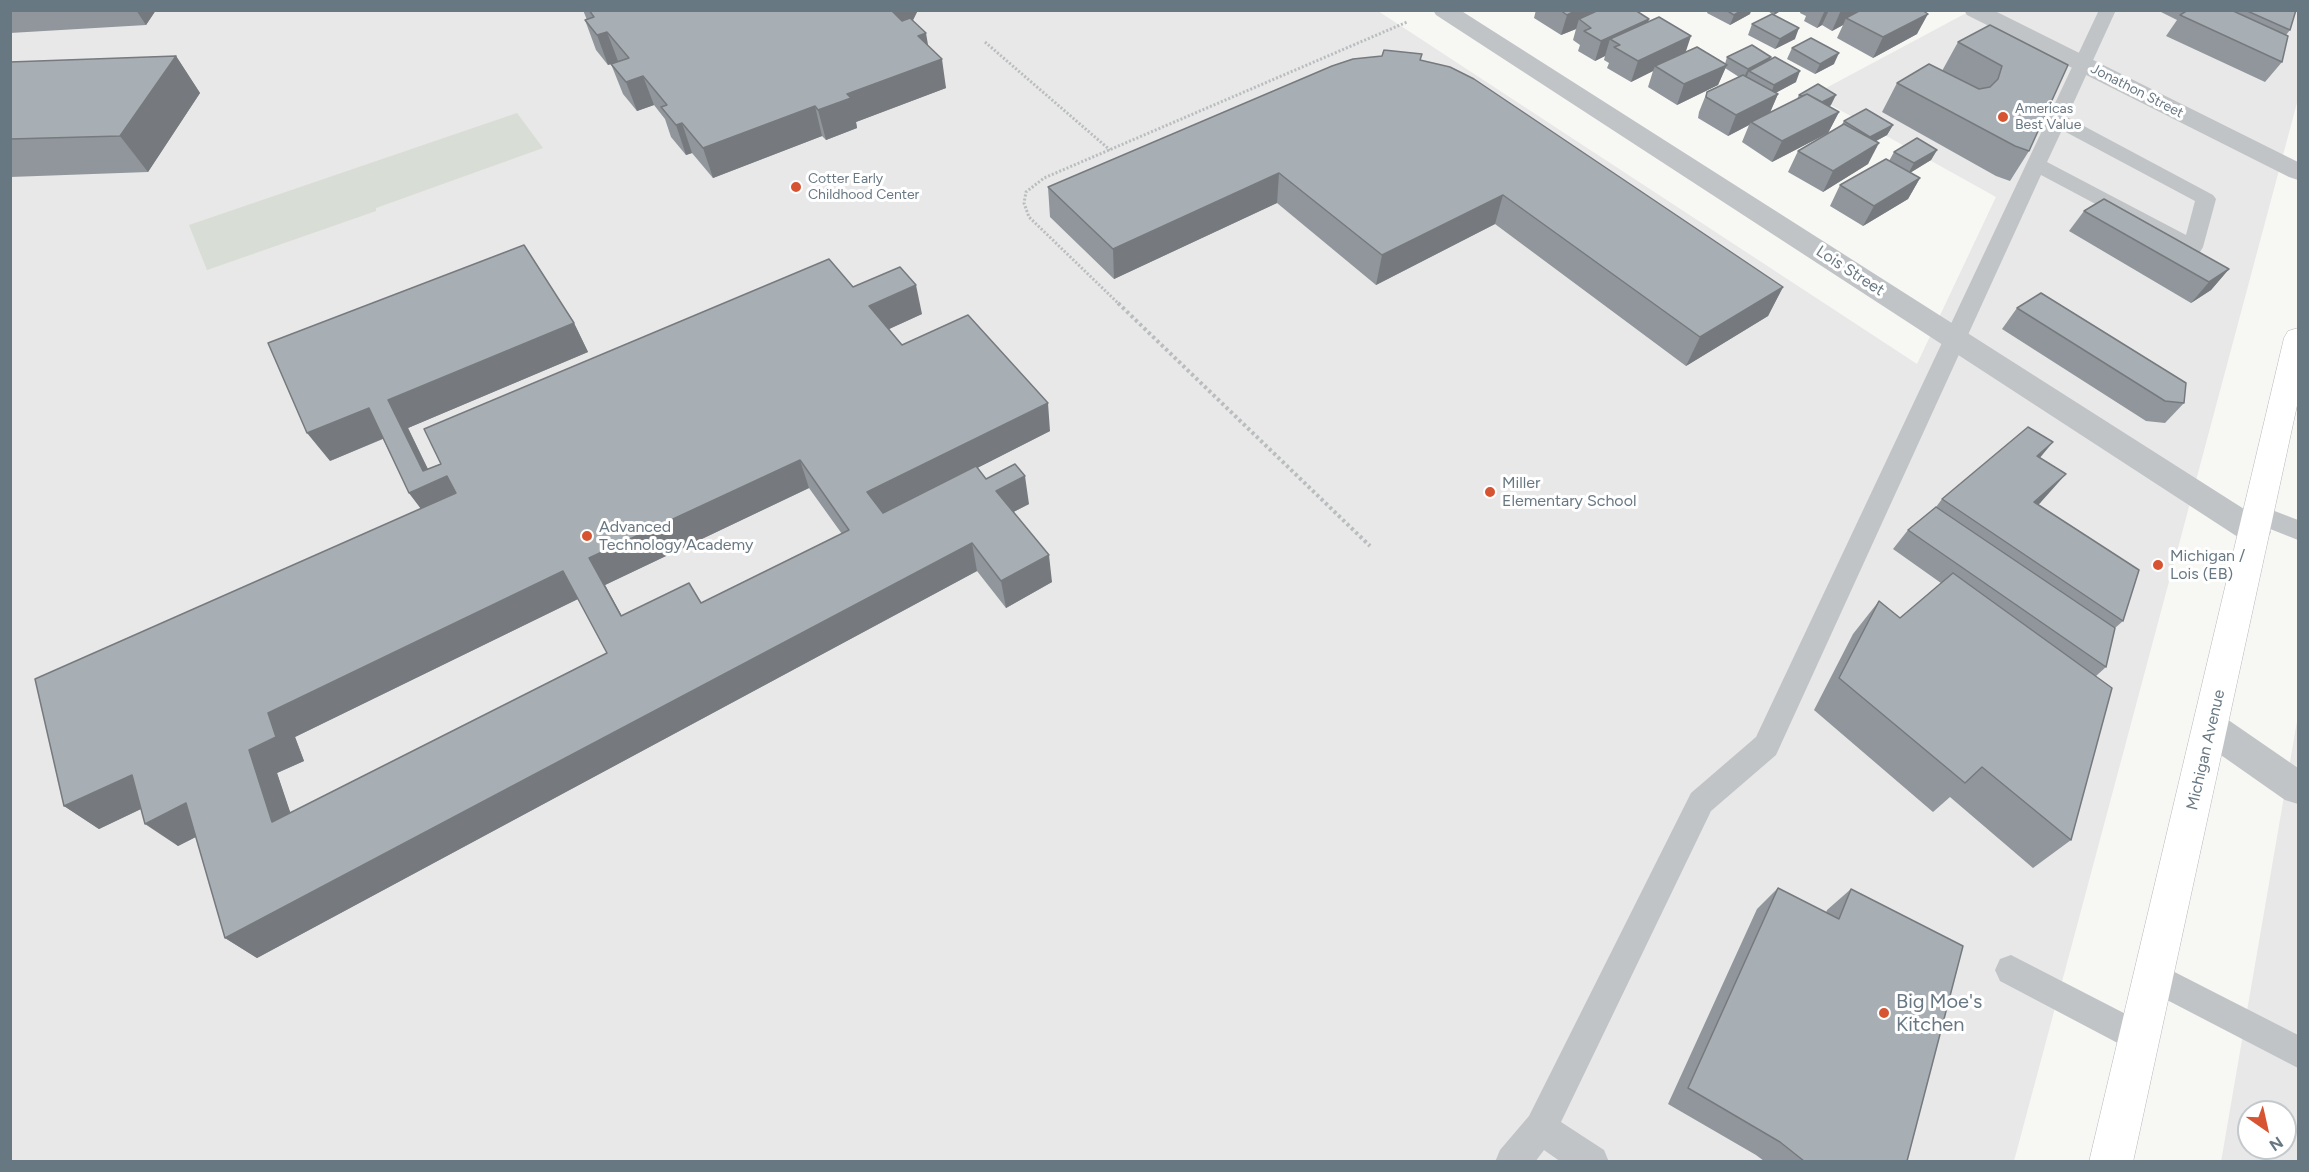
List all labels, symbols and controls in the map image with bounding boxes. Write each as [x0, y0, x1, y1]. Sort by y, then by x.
street label: Jonathon Street [2088, 60, 2186, 122]
place label: Americas Best Value [2015, 101, 2081, 134]
marker: Americas Best Value [1996, 110, 2010, 124]
place label: Cotter Early Childhood Center [808, 171, 919, 204]
marker: Cotter Early Childhood Center [789, 180, 803, 194]
street label: Lois Street [1812, 242, 1888, 300]
place label: Miller Elementary School [1502, 473, 1636, 511]
marker: Miller Elementary School [1483, 485, 1497, 499]
place label: Advanced Technology Academy [599, 517, 753, 555]
marker: Advanced Technology Academy [580, 529, 594, 543]
place label: Michigan / Lois (EB) [2170, 546, 2245, 584]
marker: Michigan / Lois (EB) [2151, 558, 2165, 572]
street label: Michigan Avenue [2183, 688, 2229, 812]
place label: Big Moe's Kitchen [1896, 990, 1982, 1037]
marker: Big Moe's Kitchen [1877, 1006, 1891, 1020]
north arrow [2237, 1100, 2297, 1160]
text: N [2266, 1132, 2287, 1155]

